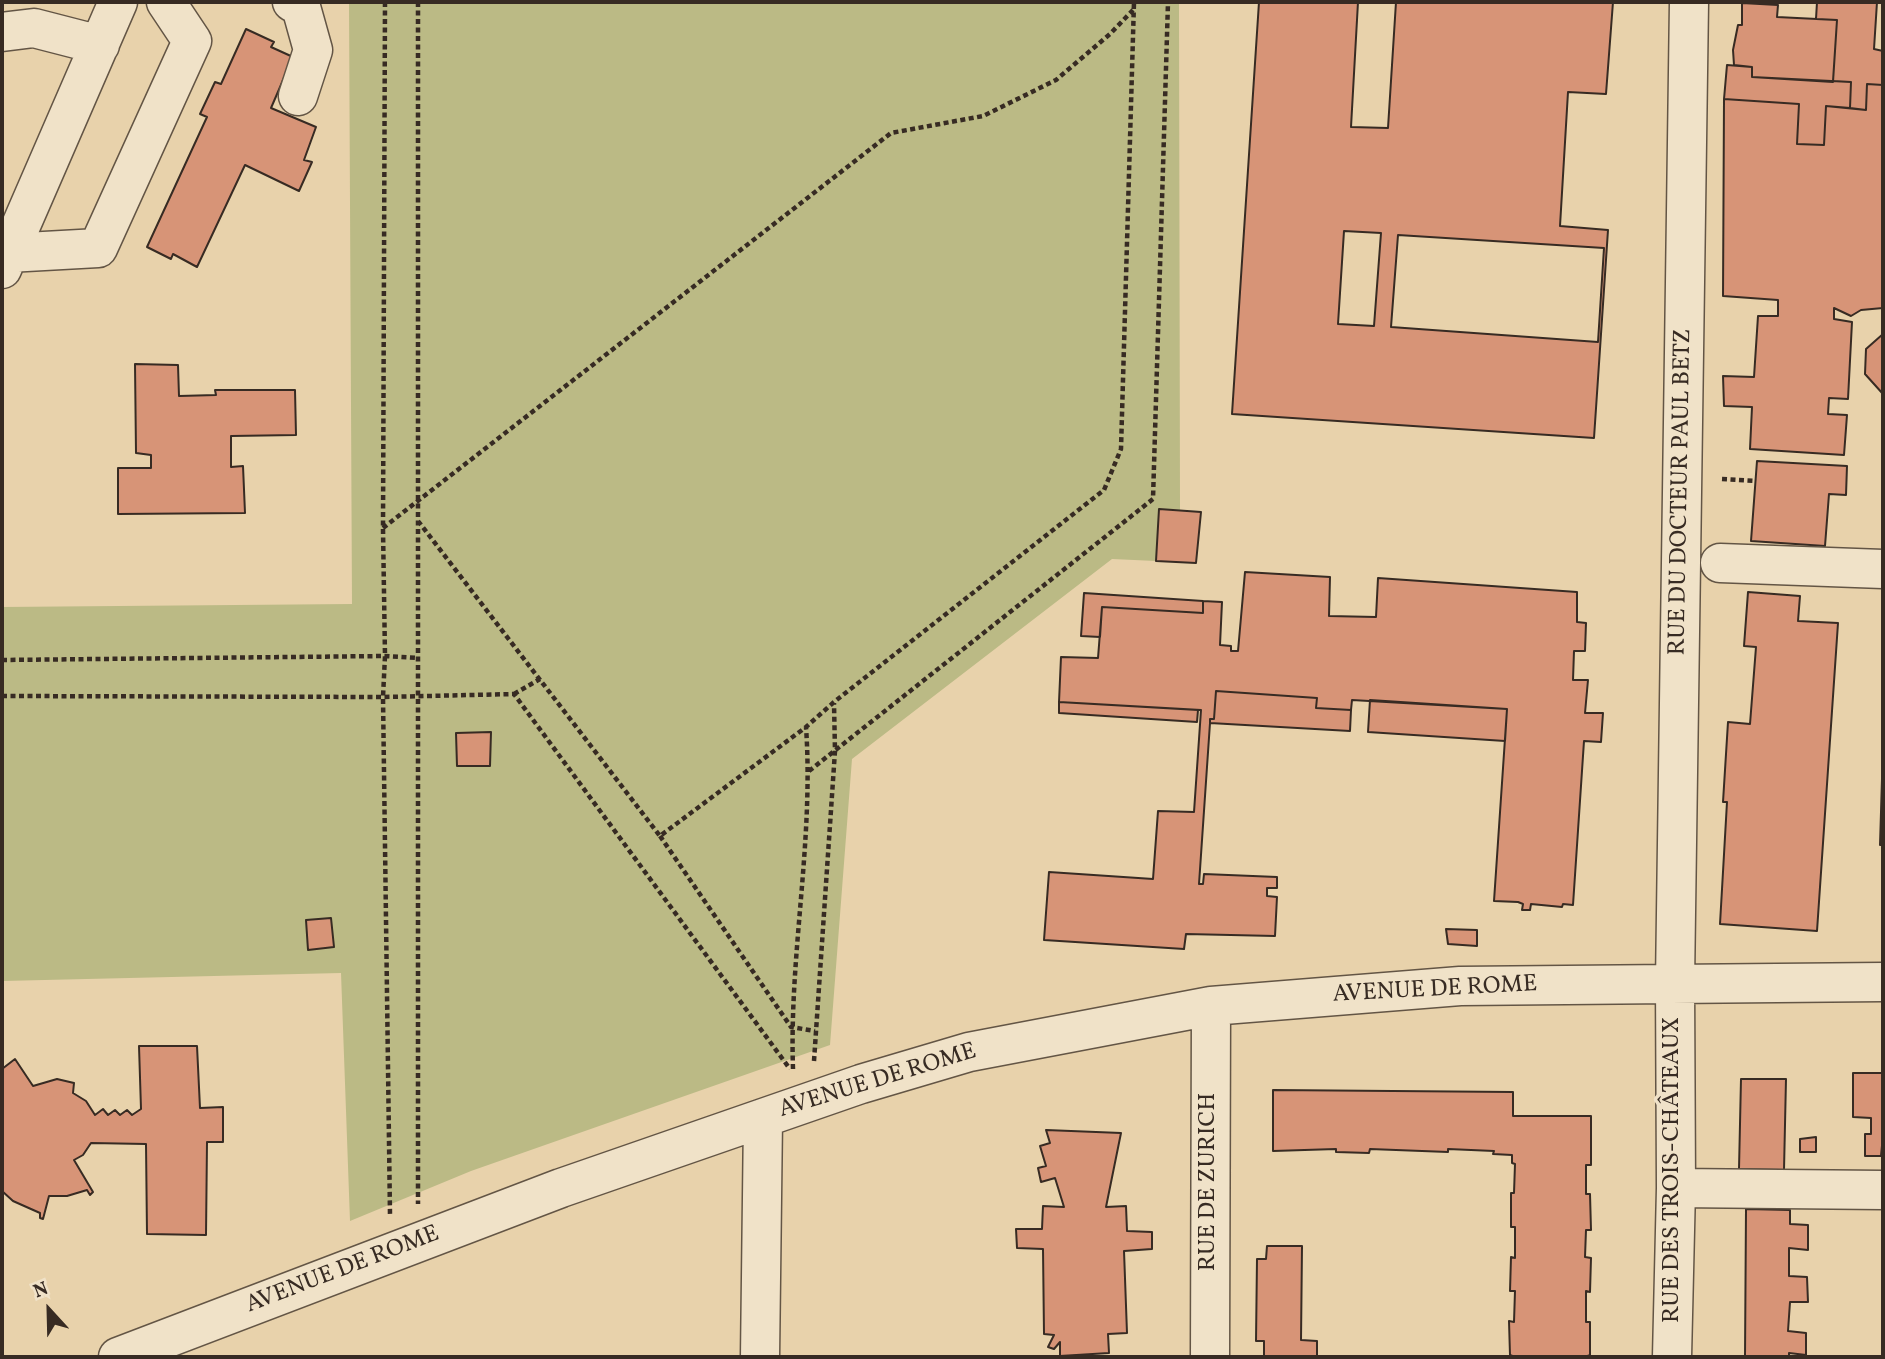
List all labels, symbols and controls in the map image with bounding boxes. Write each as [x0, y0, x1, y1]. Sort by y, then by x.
street label: RUE DU DOCTEUR PAUL BETZ [1665, 328, 1699, 656]
street label: AVENUE DE ROME [1332, 971, 1538, 1011]
street label: RUE DES TROIS-CHÂTEAUX [1660, 1017, 1688, 1323]
street label: AVENUE DE ROME [776, 1038, 980, 1126]
street label: RUE DE ZURICH [1196, 1093, 1224, 1271]
street label: AVENUE DE ROME [242, 1221, 444, 1321]
north arrow [14, 1275, 84, 1345]
text: N [30, 1276, 52, 1305]

